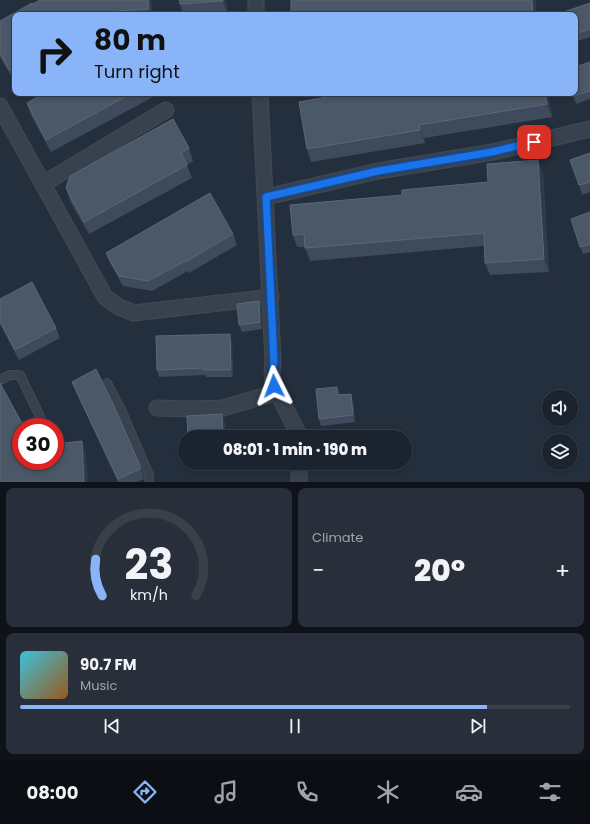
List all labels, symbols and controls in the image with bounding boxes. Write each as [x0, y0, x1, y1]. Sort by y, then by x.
text: 80 m [94, 21, 166, 60]
icon: right [28, 28, 80, 80]
text: Turn right [94, 59, 180, 84]
pin [517, 125, 551, 159]
icon: arrive [523, 131, 545, 153]
position arrow [253, 365, 295, 407]
map controls [542, 390, 578, 470]
button: sound [542, 390, 578, 426]
speed limit sign: 30 [12, 418, 64, 470]
button: layers [542, 434, 578, 470]
text: 08:01 · 1 min · 190 m [223, 439, 367, 460]
text: Climate [312, 528, 363, 547]
text: 23 [125, 534, 173, 593]
text: 20° [414, 549, 465, 592]
text: − [312, 555, 324, 586]
text: + [555, 555, 570, 586]
text: km/h [130, 584, 168, 604]
text: 90.7 FM [80, 654, 136, 675]
text: Music [80, 676, 117, 695]
icon: previous [101, 715, 123, 737]
icon: pause [284, 715, 306, 737]
icon: next [467, 715, 489, 737]
icon: directions [131, 778, 159, 806]
icon: music [212, 778, 240, 806]
icon: phone [293, 778, 321, 806]
icon: climate [374, 778, 402, 806]
icon: car [455, 778, 483, 806]
icon: filters [536, 778, 564, 806]
text: 08:00 [26, 780, 78, 805]

